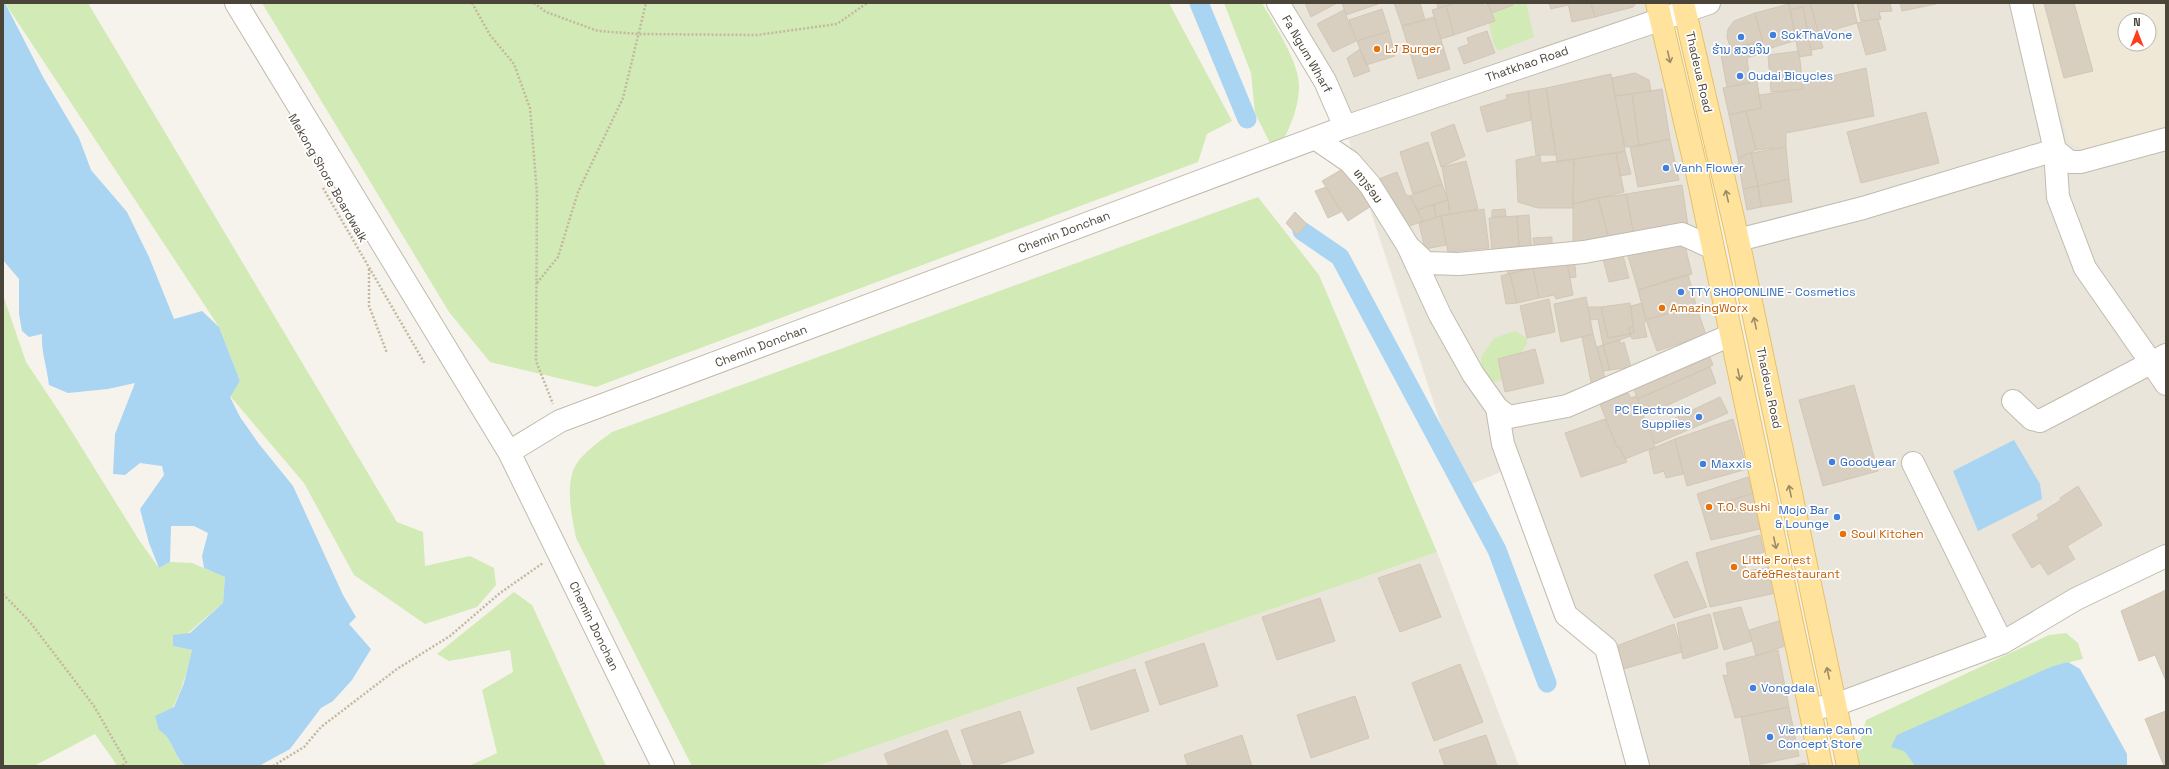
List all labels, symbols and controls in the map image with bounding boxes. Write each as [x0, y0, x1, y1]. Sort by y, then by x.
street label: Fa Ngum Wharf [1278, 12, 1336, 96]
north arrow [2117, 12, 2157, 52]
text: N [2133, 15, 2141, 29]
place label: SokThaVone [1781, 27, 1852, 43]
street label: Thadeua Road [1682, 30, 1716, 114]
marker: SokThaVone [1768, 30, 1778, 40]
marker: ຮ້ານ ສວຍຈີນ [1736, 32, 1746, 42]
place label: LJ Burger [1385, 41, 1441, 57]
street label: Thatkhao Road [1483, 42, 1571, 86]
place label: ຮ້ານ ສວຍຈີນ [1712, 42, 1770, 58]
marker: LJ Burger [1372, 44, 1382, 54]
one-way arrow [1666, 50, 1673, 63]
place label: Oudai Bicycles [1748, 68, 1833, 84]
marker: Oudai Bicycles [1735, 71, 1745, 81]
street label: Mekong Shore Boardwalk [285, 111, 372, 246]
place label: Vanh Flower [1674, 160, 1744, 176]
marker: Vanh Flower [1661, 163, 1671, 173]
street label: ທາງຮ່ອມ [1350, 166, 1386, 206]
one-way arrow [1723, 189, 1731, 202]
street label: Chemin Donchan [1016, 207, 1112, 257]
place label: TTY SHOPONLINE - Cosmetics [1689, 284, 1856, 300]
marker: TTY SHOPONLINE - Cosmetics [1676, 287, 1686, 297]
place label: AmazingWorx [1670, 300, 1748, 316]
marker: AmazingWorx [1657, 303, 1667, 313]
one-way arrow [1750, 316, 1758, 329]
street label: Chemin Donchan [713, 321, 809, 371]
street label: Thadeua Road [1753, 346, 1785, 430]
one-way arrow [1736, 368, 1744, 381]
place label: PC Electronic Supplies [1615, 402, 1691, 432]
marker: PC Electronic Supplies [1694, 412, 1704, 422]
place label: Goodyear [1840, 454, 1897, 470]
place label: Maxxis [1711, 456, 1752, 472]
marker: Goodyear [1827, 457, 1837, 467]
marker: Maxxis [1698, 459, 1708, 469]
one-way arrow [1786, 485, 1794, 498]
place label: T.O. Sushi [1717, 499, 1771, 515]
marker: T.O. Sushi [1704, 502, 1714, 512]
place label: Mojo Bar & Lounge [1775, 502, 1829, 532]
marker: Mojo Bar & Lounge [1832, 512, 1842, 522]
place label: Soul Kitchen [1851, 526, 1924, 542]
marker: Soul Kitchen [1838, 529, 1848, 539]
one-way arrow [1771, 536, 1779, 549]
place label: Little Forest Café&Restaurant [1742, 552, 1840, 582]
marker: Little Forest Café&Restaurant [1729, 562, 1739, 572]
street label: Chemin Donchan [565, 579, 623, 673]
one-way arrow [1824, 667, 1832, 680]
place label: Vongdala [1761, 680, 1815, 696]
marker: Vongdala [1748, 683, 1758, 693]
place label: Vientiane Canon Concept Store [1778, 722, 1872, 752]
marker: Vientiane Canon Concept Store [1765, 732, 1775, 742]

